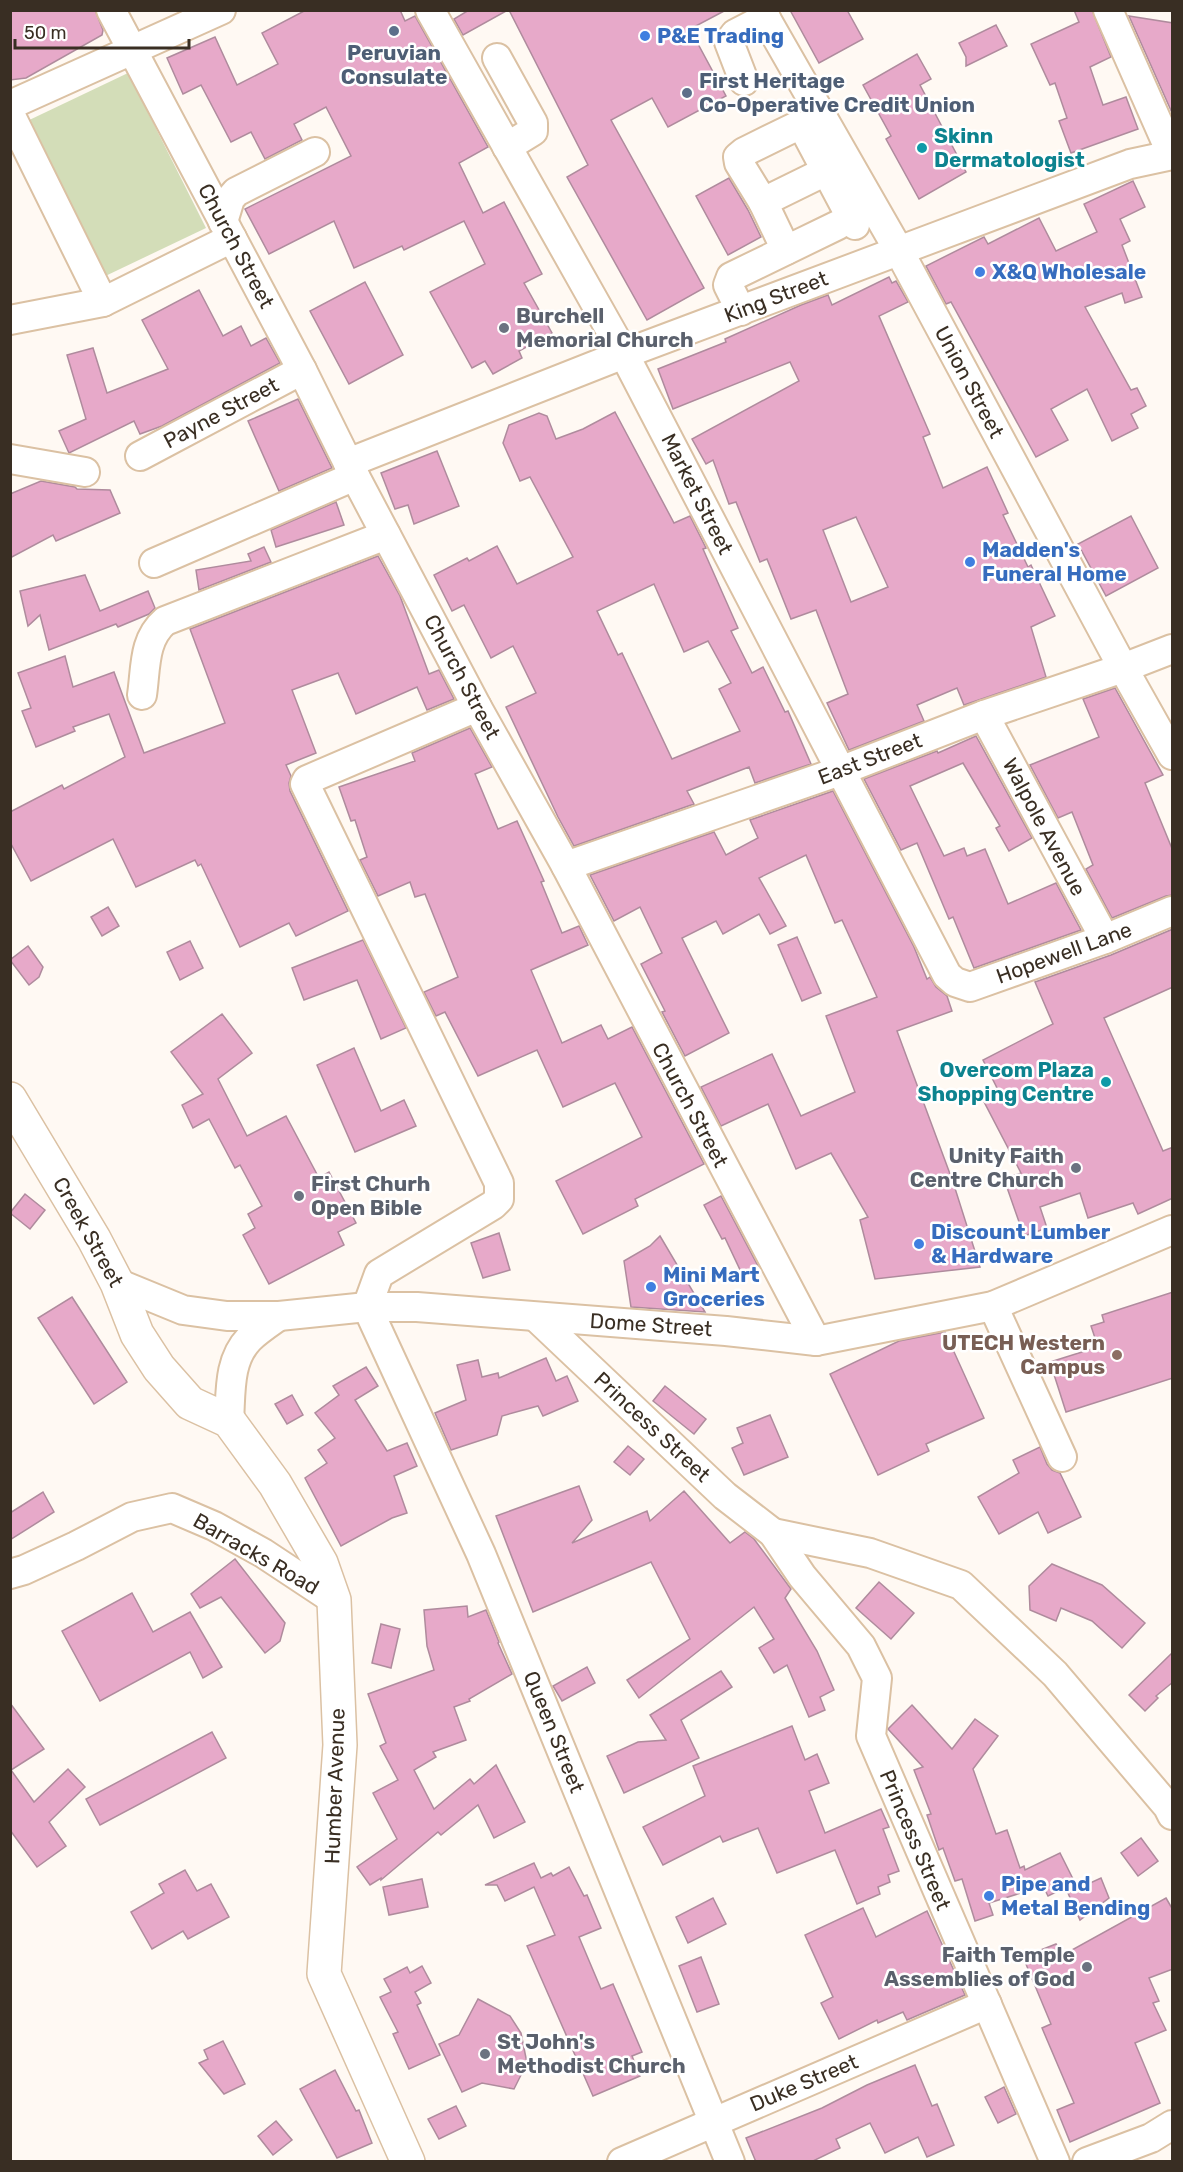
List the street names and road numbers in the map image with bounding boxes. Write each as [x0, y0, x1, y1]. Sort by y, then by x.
street label: Church Street [193, 179, 280, 312]
street label: King Street [721, 265, 831, 328]
street label: Union Street [929, 322, 1009, 442]
street label: Payne Street [159, 372, 283, 453]
street label: Market Street [656, 429, 739, 558]
street label: Church Street [419, 610, 506, 743]
street label: East Street [814, 727, 925, 790]
street label: Walpole Avenue [998, 754, 1091, 900]
street label: Hopewell Lane [993, 916, 1135, 989]
street label: Church Street [647, 1038, 734, 1171]
street label: Creek Street [48, 1172, 129, 1291]
street label: Dome Street [589, 1308, 713, 1341]
street label: Princess Street [589, 1366, 716, 1487]
street label: Barracks Road [189, 1508, 323, 1600]
street label: Queen Street [519, 1667, 590, 1796]
street label: Humber Avenue [319, 1707, 350, 1864]
street label: Princess Street [875, 1766, 956, 1914]
street label: Duke Street [746, 2049, 862, 2117]

